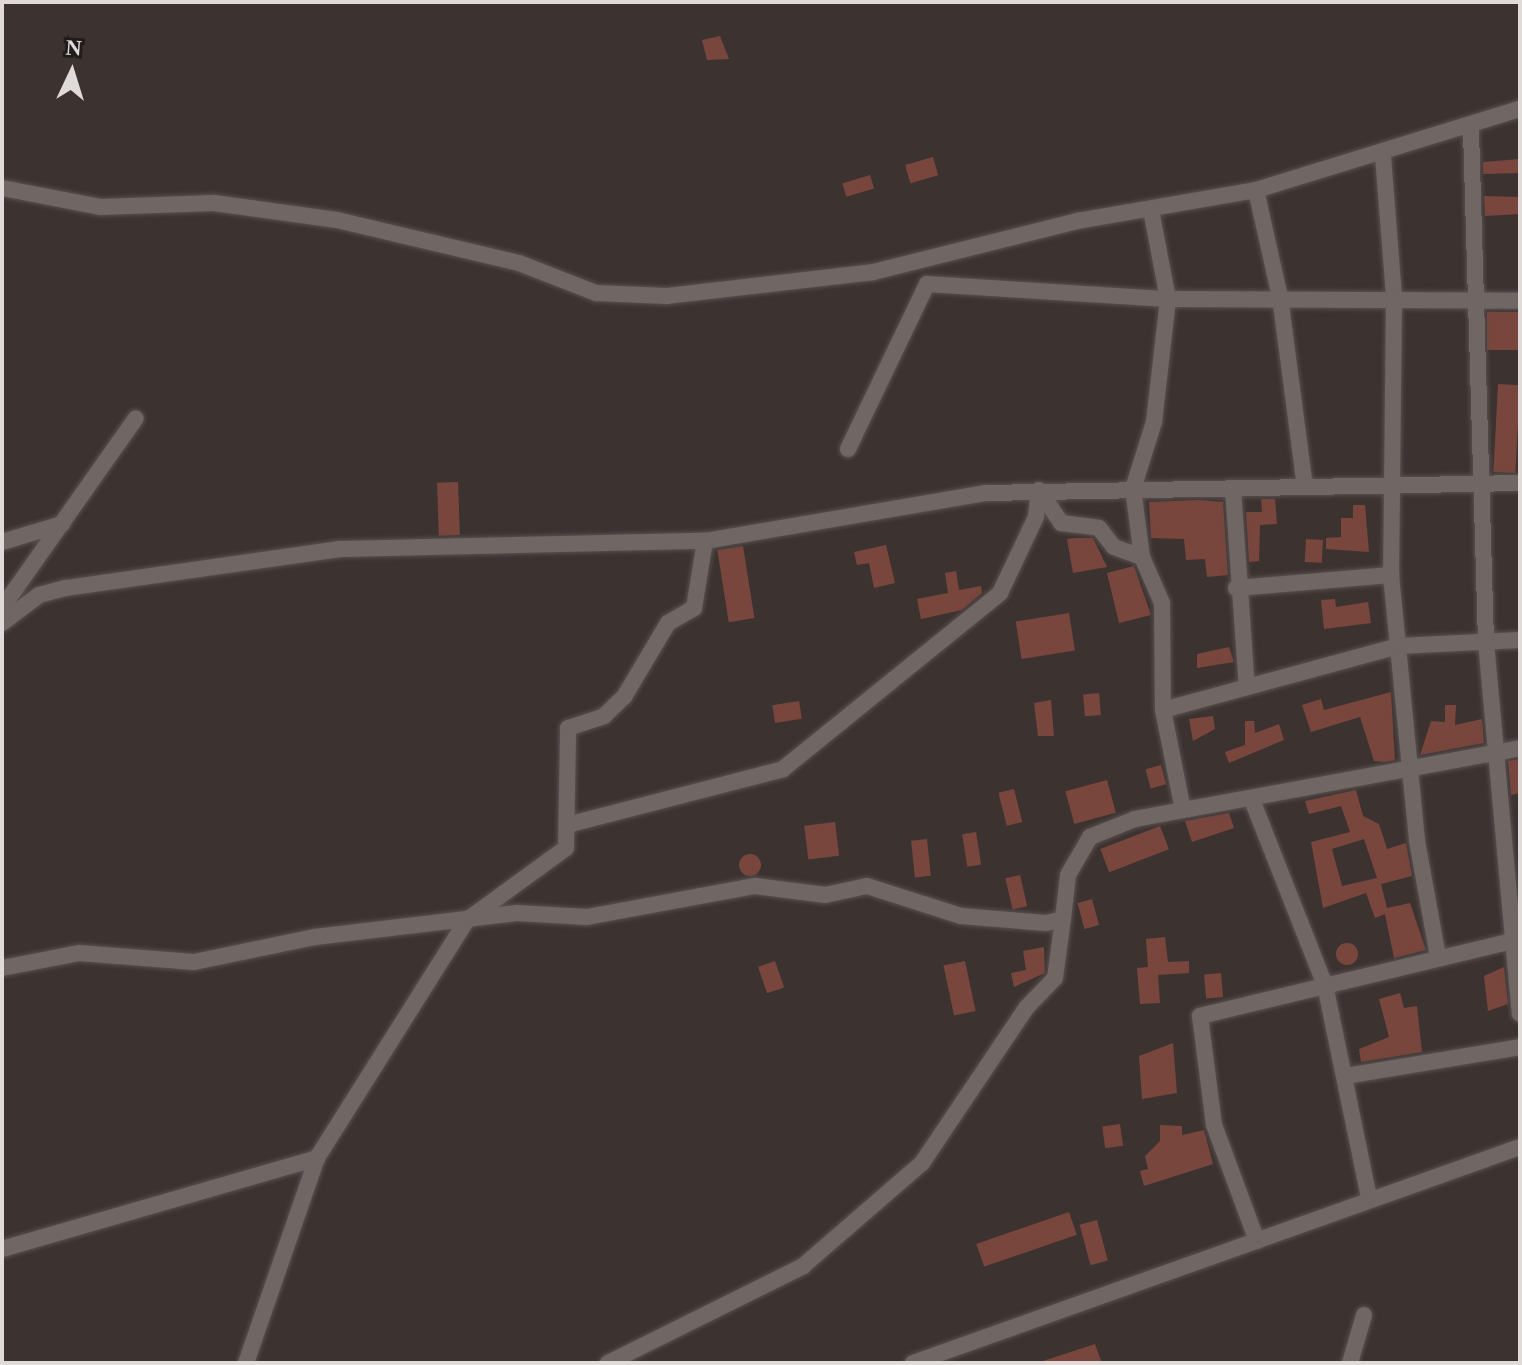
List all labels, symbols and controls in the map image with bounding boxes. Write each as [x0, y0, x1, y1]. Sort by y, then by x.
north arrow [32, 32, 112, 112]
text: N [65, 35, 82, 61]

